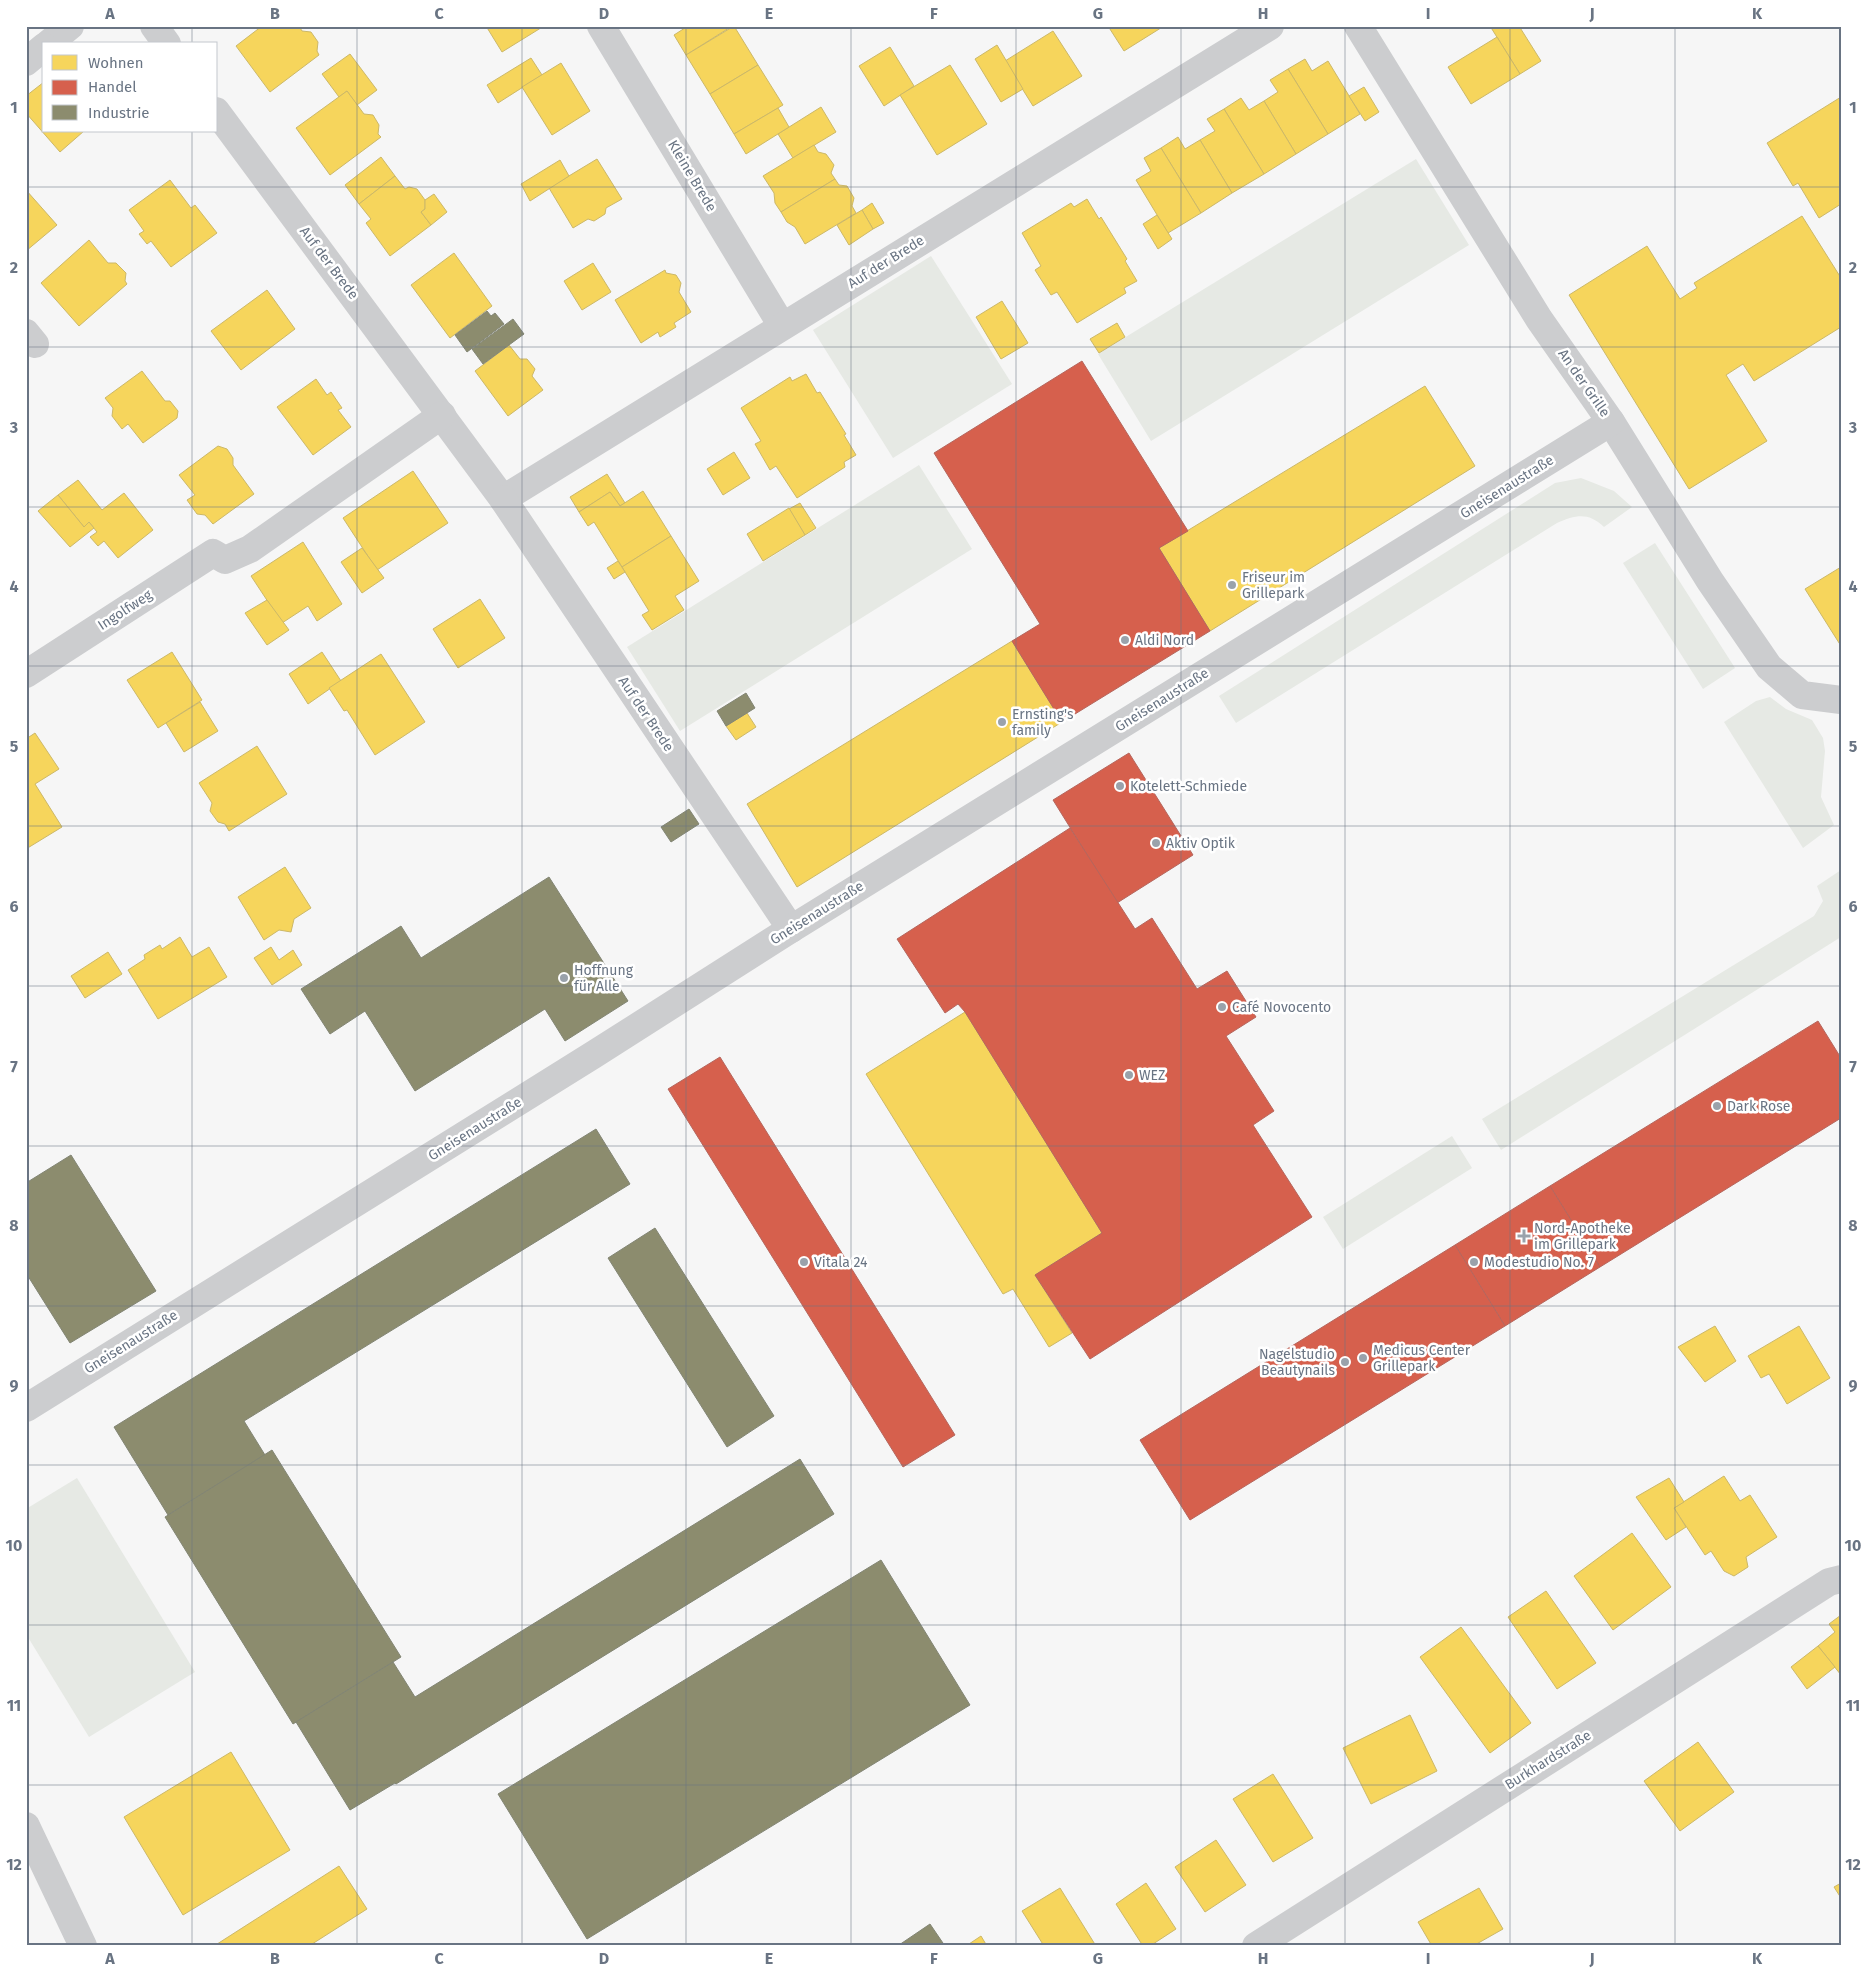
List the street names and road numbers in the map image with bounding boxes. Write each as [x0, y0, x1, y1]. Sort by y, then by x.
street label: Kleine Brede [664, 137, 720, 215]
street label: Auf der Brede [296, 223, 362, 303]
street label: Auf der Brede [845, 232, 927, 292]
street label: An der Grille [1554, 346, 1614, 420]
street label: Gneisenaustraße [1457, 451, 1557, 523]
street label: Ingolfweg [95, 586, 156, 634]
street label: Gneisenaustraße [1112, 664, 1212, 736]
street label: Auf der Brede [615, 673, 677, 755]
street label: Gneisenaustraße [767, 877, 867, 949]
street label: Gneisenaustraße [425, 1093, 525, 1165]
street label: Gneisenaustraße [81, 1306, 181, 1378]
street label: Burkhardstraße [1502, 1727, 1594, 1793]

